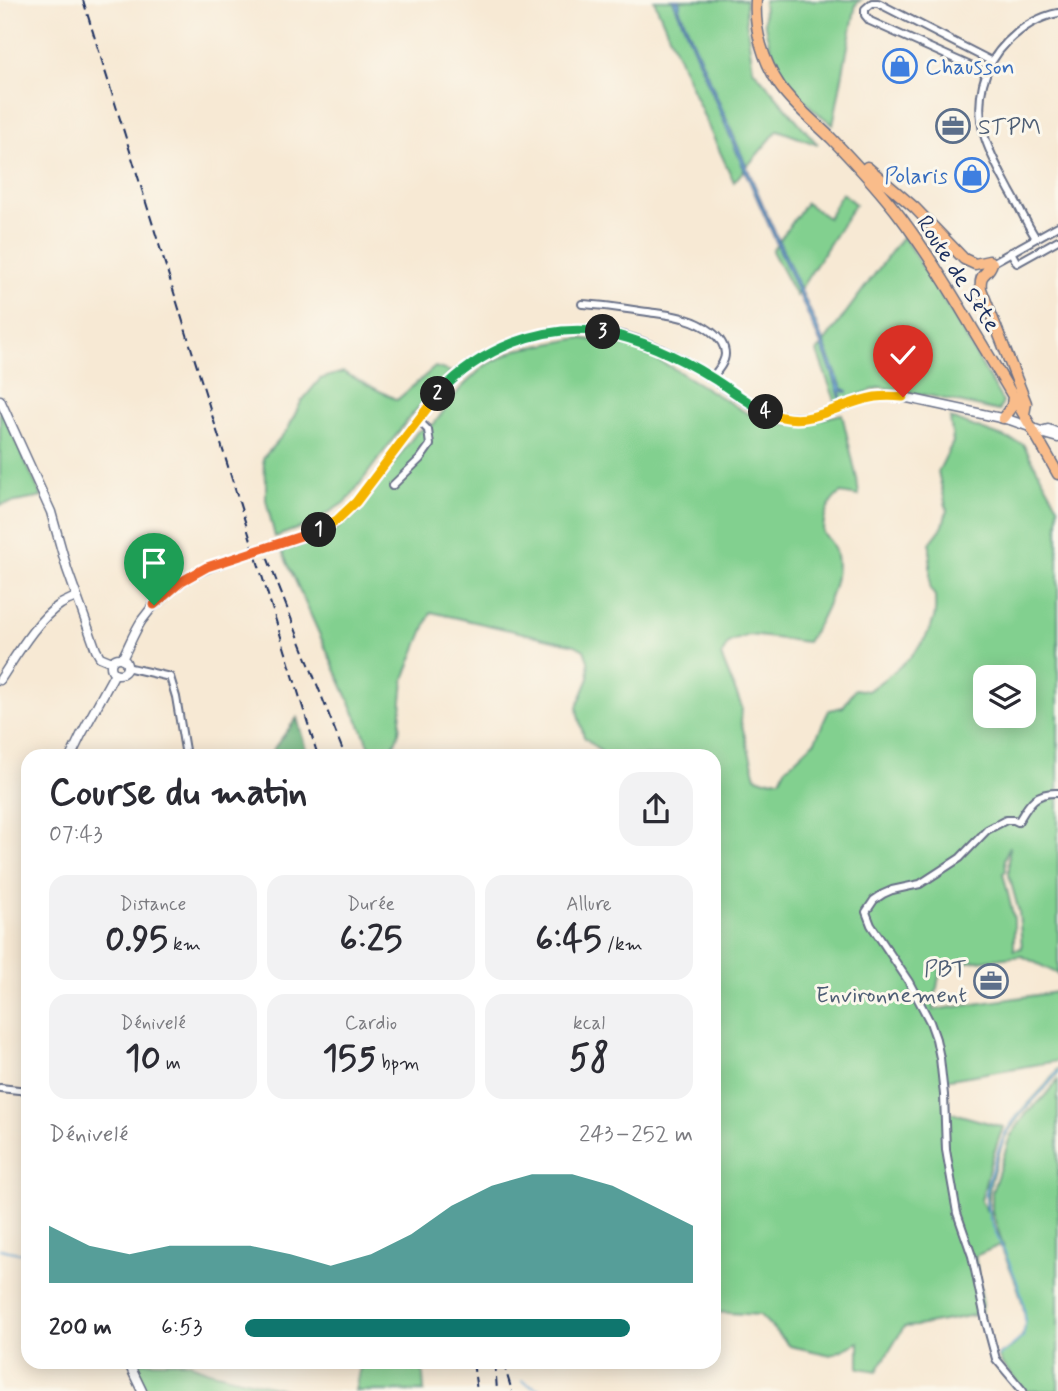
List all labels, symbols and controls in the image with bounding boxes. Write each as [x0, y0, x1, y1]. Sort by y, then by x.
shop icon: Chausson [881, 47, 919, 85]
place label: Chausson [925, 53, 1015, 83]
office icon: STPM [934, 107, 972, 145]
place label: STPM [978, 113, 1041, 143]
shop icon: Polaris [953, 156, 991, 194]
place label: Polaris [884, 162, 948, 192]
street label: Route de Sète [908, 210, 1006, 338]
pin: 3 [586, 314, 620, 350]
text: 3 [598, 319, 607, 344]
pin [873, 325, 933, 397]
icon: check [884, 336, 922, 374]
pin: 2 [420, 376, 456, 412]
text: 2 [433, 381, 442, 406]
pin: 4 [748, 394, 784, 430]
text: 4 [760, 399, 771, 424]
pin: 1 [302, 512, 336, 548]
text: 1 [314, 517, 323, 542]
pin [124, 533, 184, 605]
icon: arrive [135, 544, 173, 582]
map controls [973, 665, 1036, 728]
button: layers [973, 665, 1036, 728]
text: Course du matin [49, 769, 307, 818]
button: share [619, 772, 693, 846]
text: 07:43 [49, 820, 103, 850]
text: Distance [120, 892, 186, 917]
text: Durée [347, 892, 395, 917]
text: Allure [566, 892, 612, 917]
text: 0.95 [105, 917, 168, 963]
text: 6:25 [339, 917, 403, 963]
text: 6:45 [535, 917, 602, 963]
text: km [168, 932, 201, 957]
text: /km [602, 932, 643, 957]
place label: PBT Environnement [816, 955, 967, 1011]
office icon: PBT Environnement [972, 962, 1010, 1000]
text: Dénivelé [120, 1011, 186, 1036]
text: Cardio [345, 1011, 397, 1036]
text: kcal [573, 1011, 605, 1036]
text: 10 [125, 1036, 161, 1082]
text: 155 [322, 1036, 376, 1082]
text: 58 [569, 1036, 609, 1082]
text: m [161, 1051, 181, 1076]
text: bpm [376, 1051, 420, 1076]
text: Dénivelé [49, 1120, 128, 1150]
text: 243–252 m [579, 1120, 693, 1150]
text: 200 m [49, 1313, 112, 1343]
text: 6:53 [161, 1313, 202, 1343]

